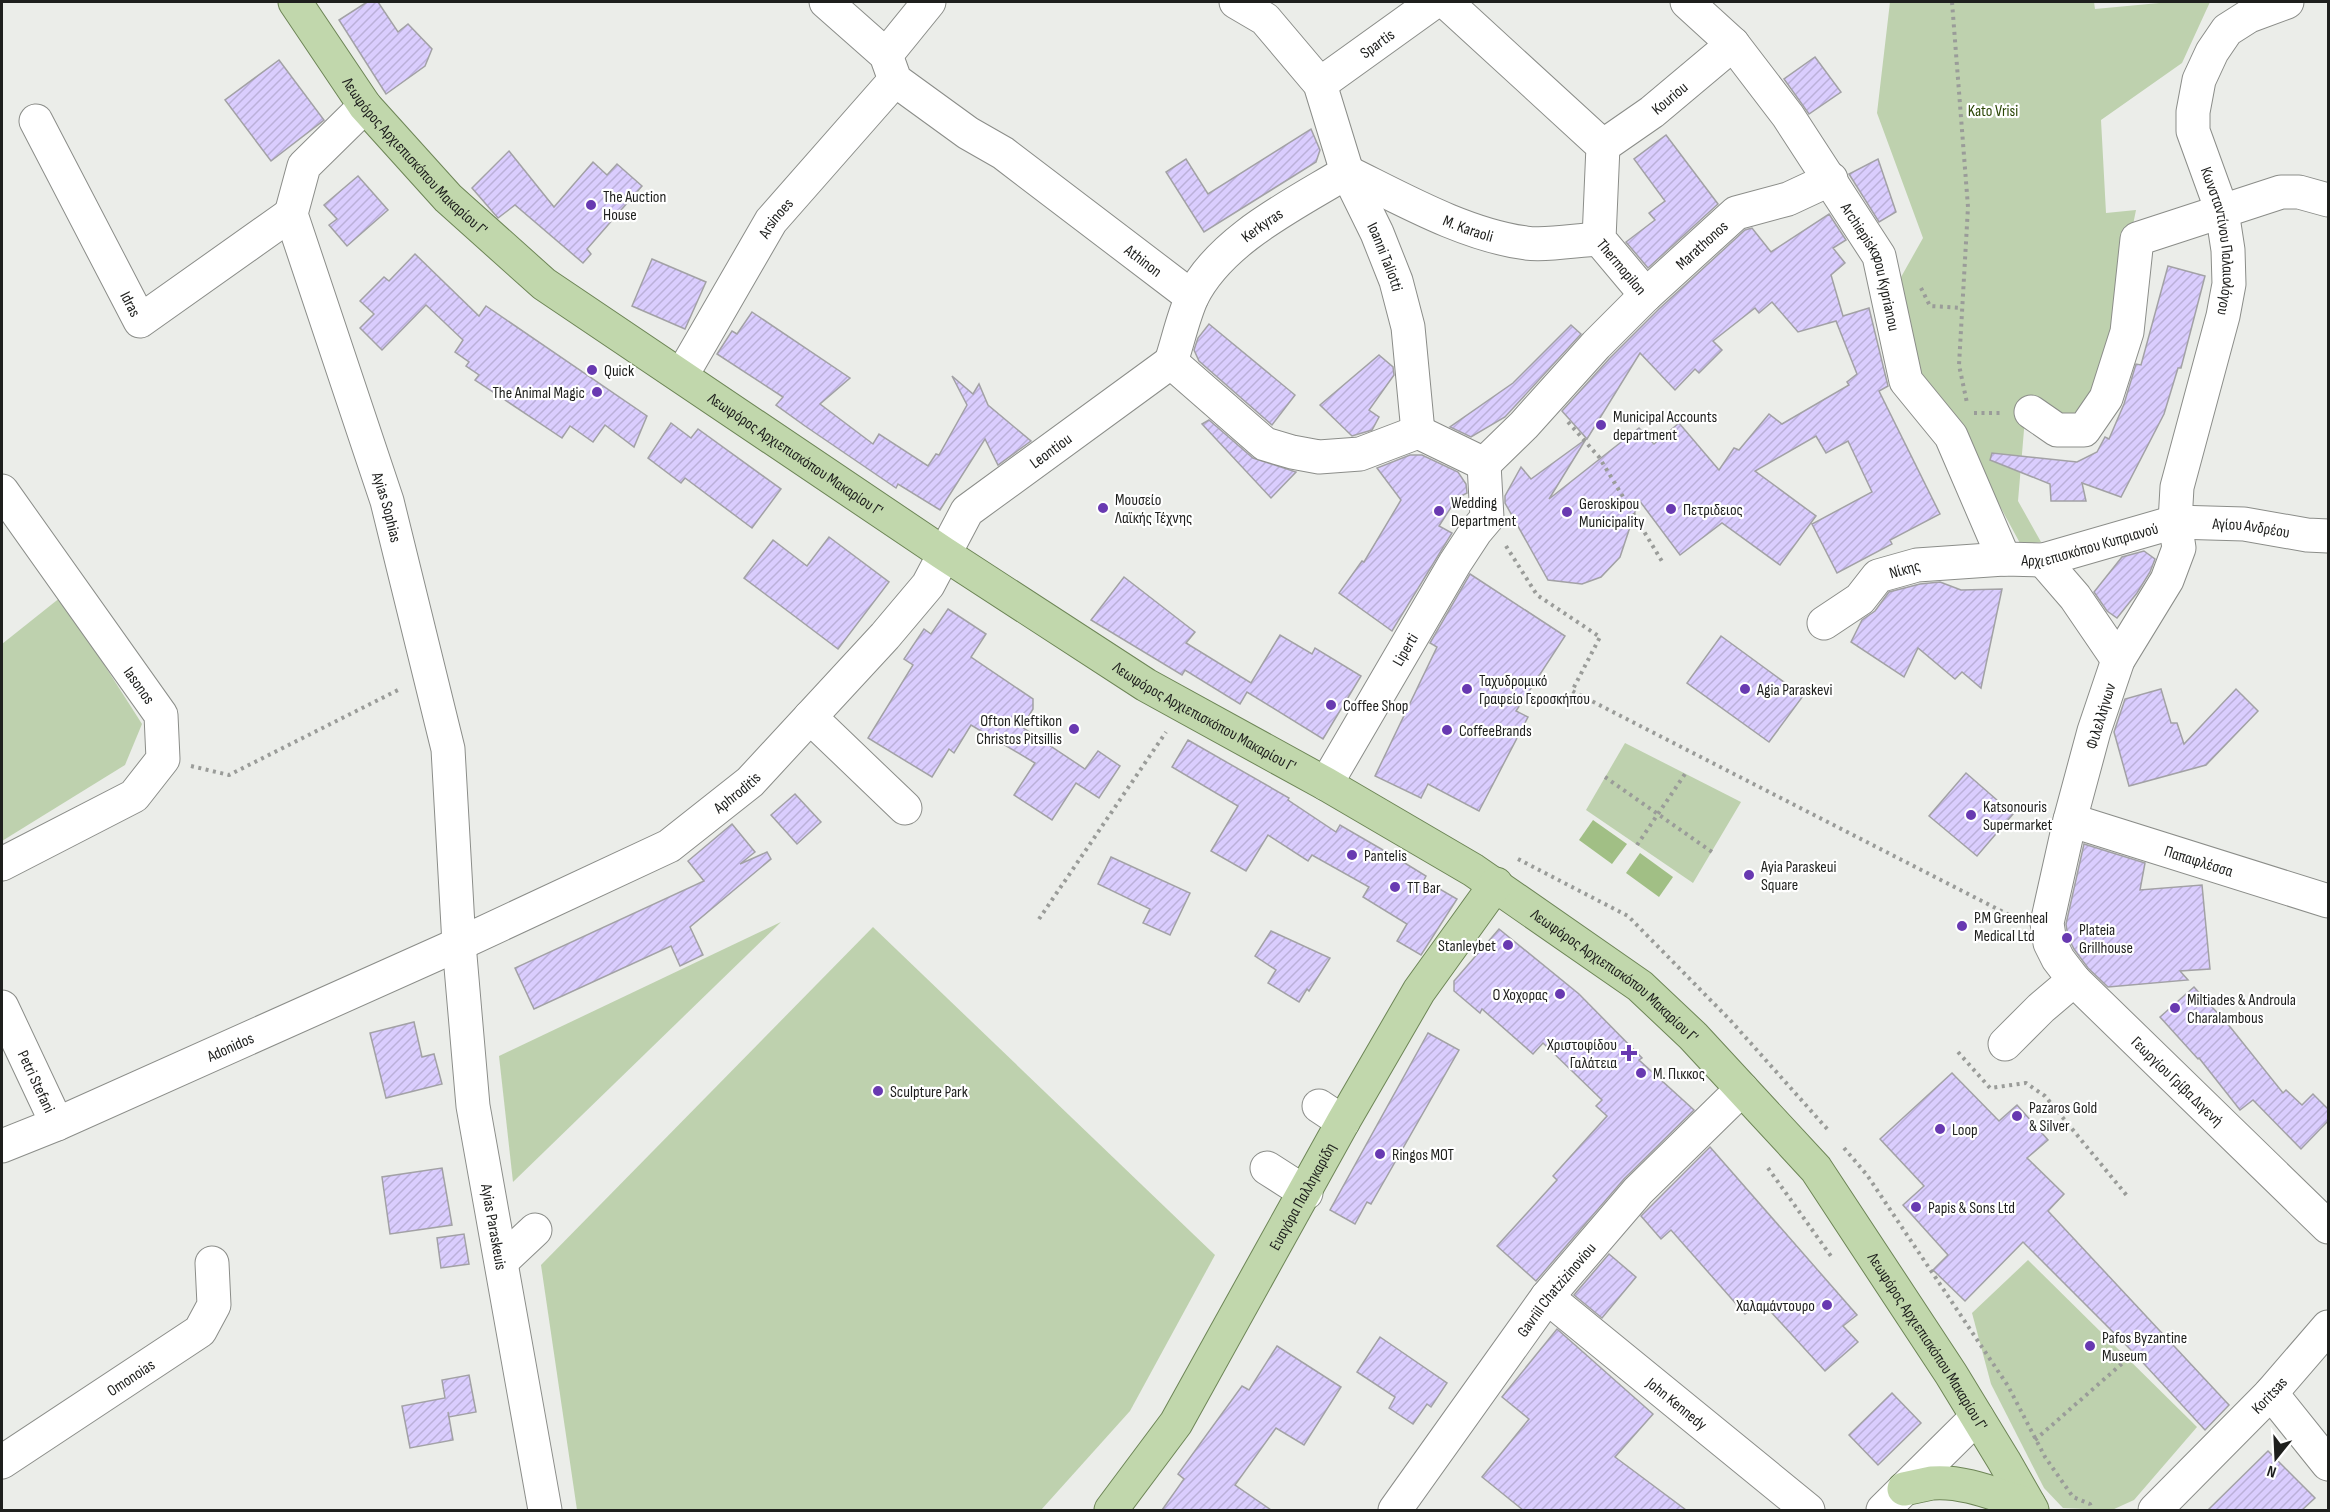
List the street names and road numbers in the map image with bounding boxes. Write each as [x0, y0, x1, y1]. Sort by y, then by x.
street label: Spartis [1357, 25, 1399, 63]
street label: Λεωφόρος Αρχιεπισκόπου Μακαρίου Γ' [337, 73, 491, 240]
street label: Kouriou [1648, 78, 1692, 119]
street label: Κωνσταντίνου Παλαιολόγου [2196, 164, 2237, 317]
street label: Arsinoes [755, 194, 798, 243]
street label: Archiepiskopou Kyprianou [1835, 199, 1903, 333]
street label: Kerkyras [1238, 205, 1287, 247]
street label: M. Karaoli [1440, 212, 1495, 247]
street label: Marathonos [1672, 217, 1732, 274]
street label: Ioanni Taliotti [1362, 220, 1406, 293]
street label: Thermopilon [1592, 236, 1650, 299]
street label: Athinon [1120, 240, 1165, 282]
street label: Idras [115, 288, 144, 321]
street label: Λεωφόρος Αρχιεπισκόπου Μακαρίου Γ' [703, 389, 886, 521]
street label: Leontiou [1027, 430, 1076, 473]
street label: Ayias Sophias [367, 469, 405, 545]
street label: Αγίου Ανδρέου [2211, 515, 2291, 543]
street label: Αρχιεπισκόπου Κυπριανού [2020, 519, 2161, 571]
street label: Νίκης [1887, 557, 1923, 583]
street label: Liperti [1389, 630, 1423, 670]
street label: Λεωφόρος Αρχιεπισκόπου Μακαρίου Γ' [1108, 658, 1299, 777]
street label: Iasonos [119, 664, 158, 708]
street label: Φιλελλήνων [2082, 681, 2120, 752]
street label: Aphroditis [710, 768, 766, 819]
street label: Παπαφλέσσα [2162, 842, 2235, 882]
street label: Λεωφόρος Αρχιεπισκόπου Μακαρίου Γ' [1526, 905, 1702, 1047]
street label: Adonidos [204, 1029, 257, 1067]
street label: Γεωργίου Γρίβα Διγενή [2127, 1033, 2227, 1131]
street label: Petri Stefani [13, 1048, 58, 1116]
street label: Ευαγόρα Παλληκαρίδη [1266, 1140, 1341, 1254]
street label: Ayias Paraskeuis [476, 1182, 510, 1272]
street label: Gavriil Chatzizinoviou [1514, 1239, 1600, 1341]
street label: Λεωφόρος Αρχιεπισκόπου Μακαρίου Γ' [1862, 1249, 1991, 1434]
street label: Omonoias [104, 1356, 159, 1401]
street label: John Kennedy [1641, 1373, 1710, 1435]
street label: Koritsas [2248, 1373, 2292, 1418]

